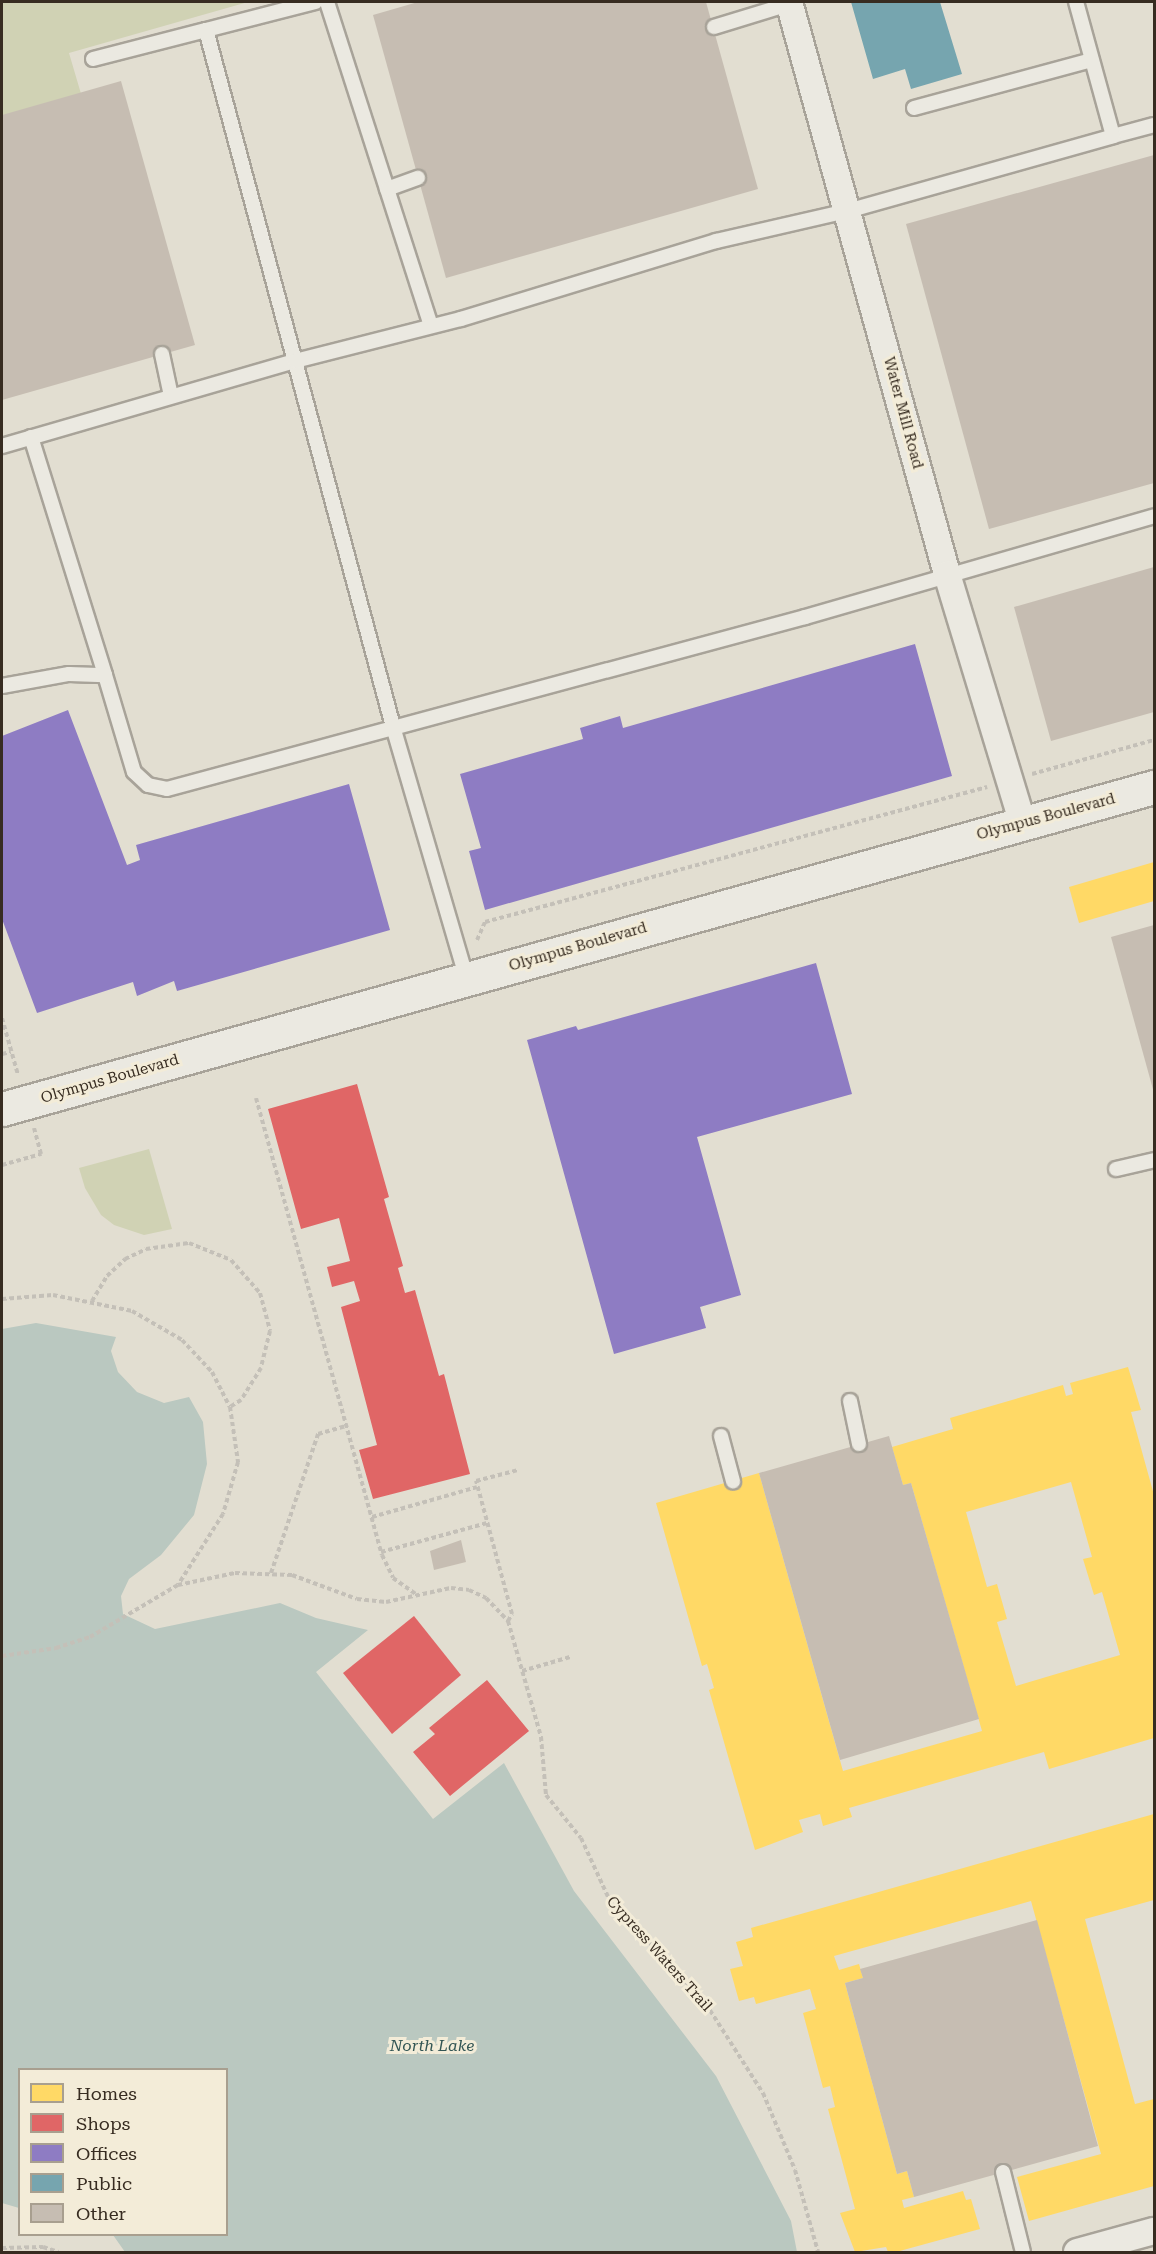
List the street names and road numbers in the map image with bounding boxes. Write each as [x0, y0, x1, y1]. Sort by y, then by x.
street label: Water Mill Road [879, 355, 927, 471]
street label: Olympus Boulevard [975, 790, 1117, 844]
street label: Olympus Boulevard [507, 919, 649, 975]
street label: Olympus Boulevard [39, 1051, 181, 1107]
street label: Cypress Waters Trail [603, 1893, 715, 2015]

